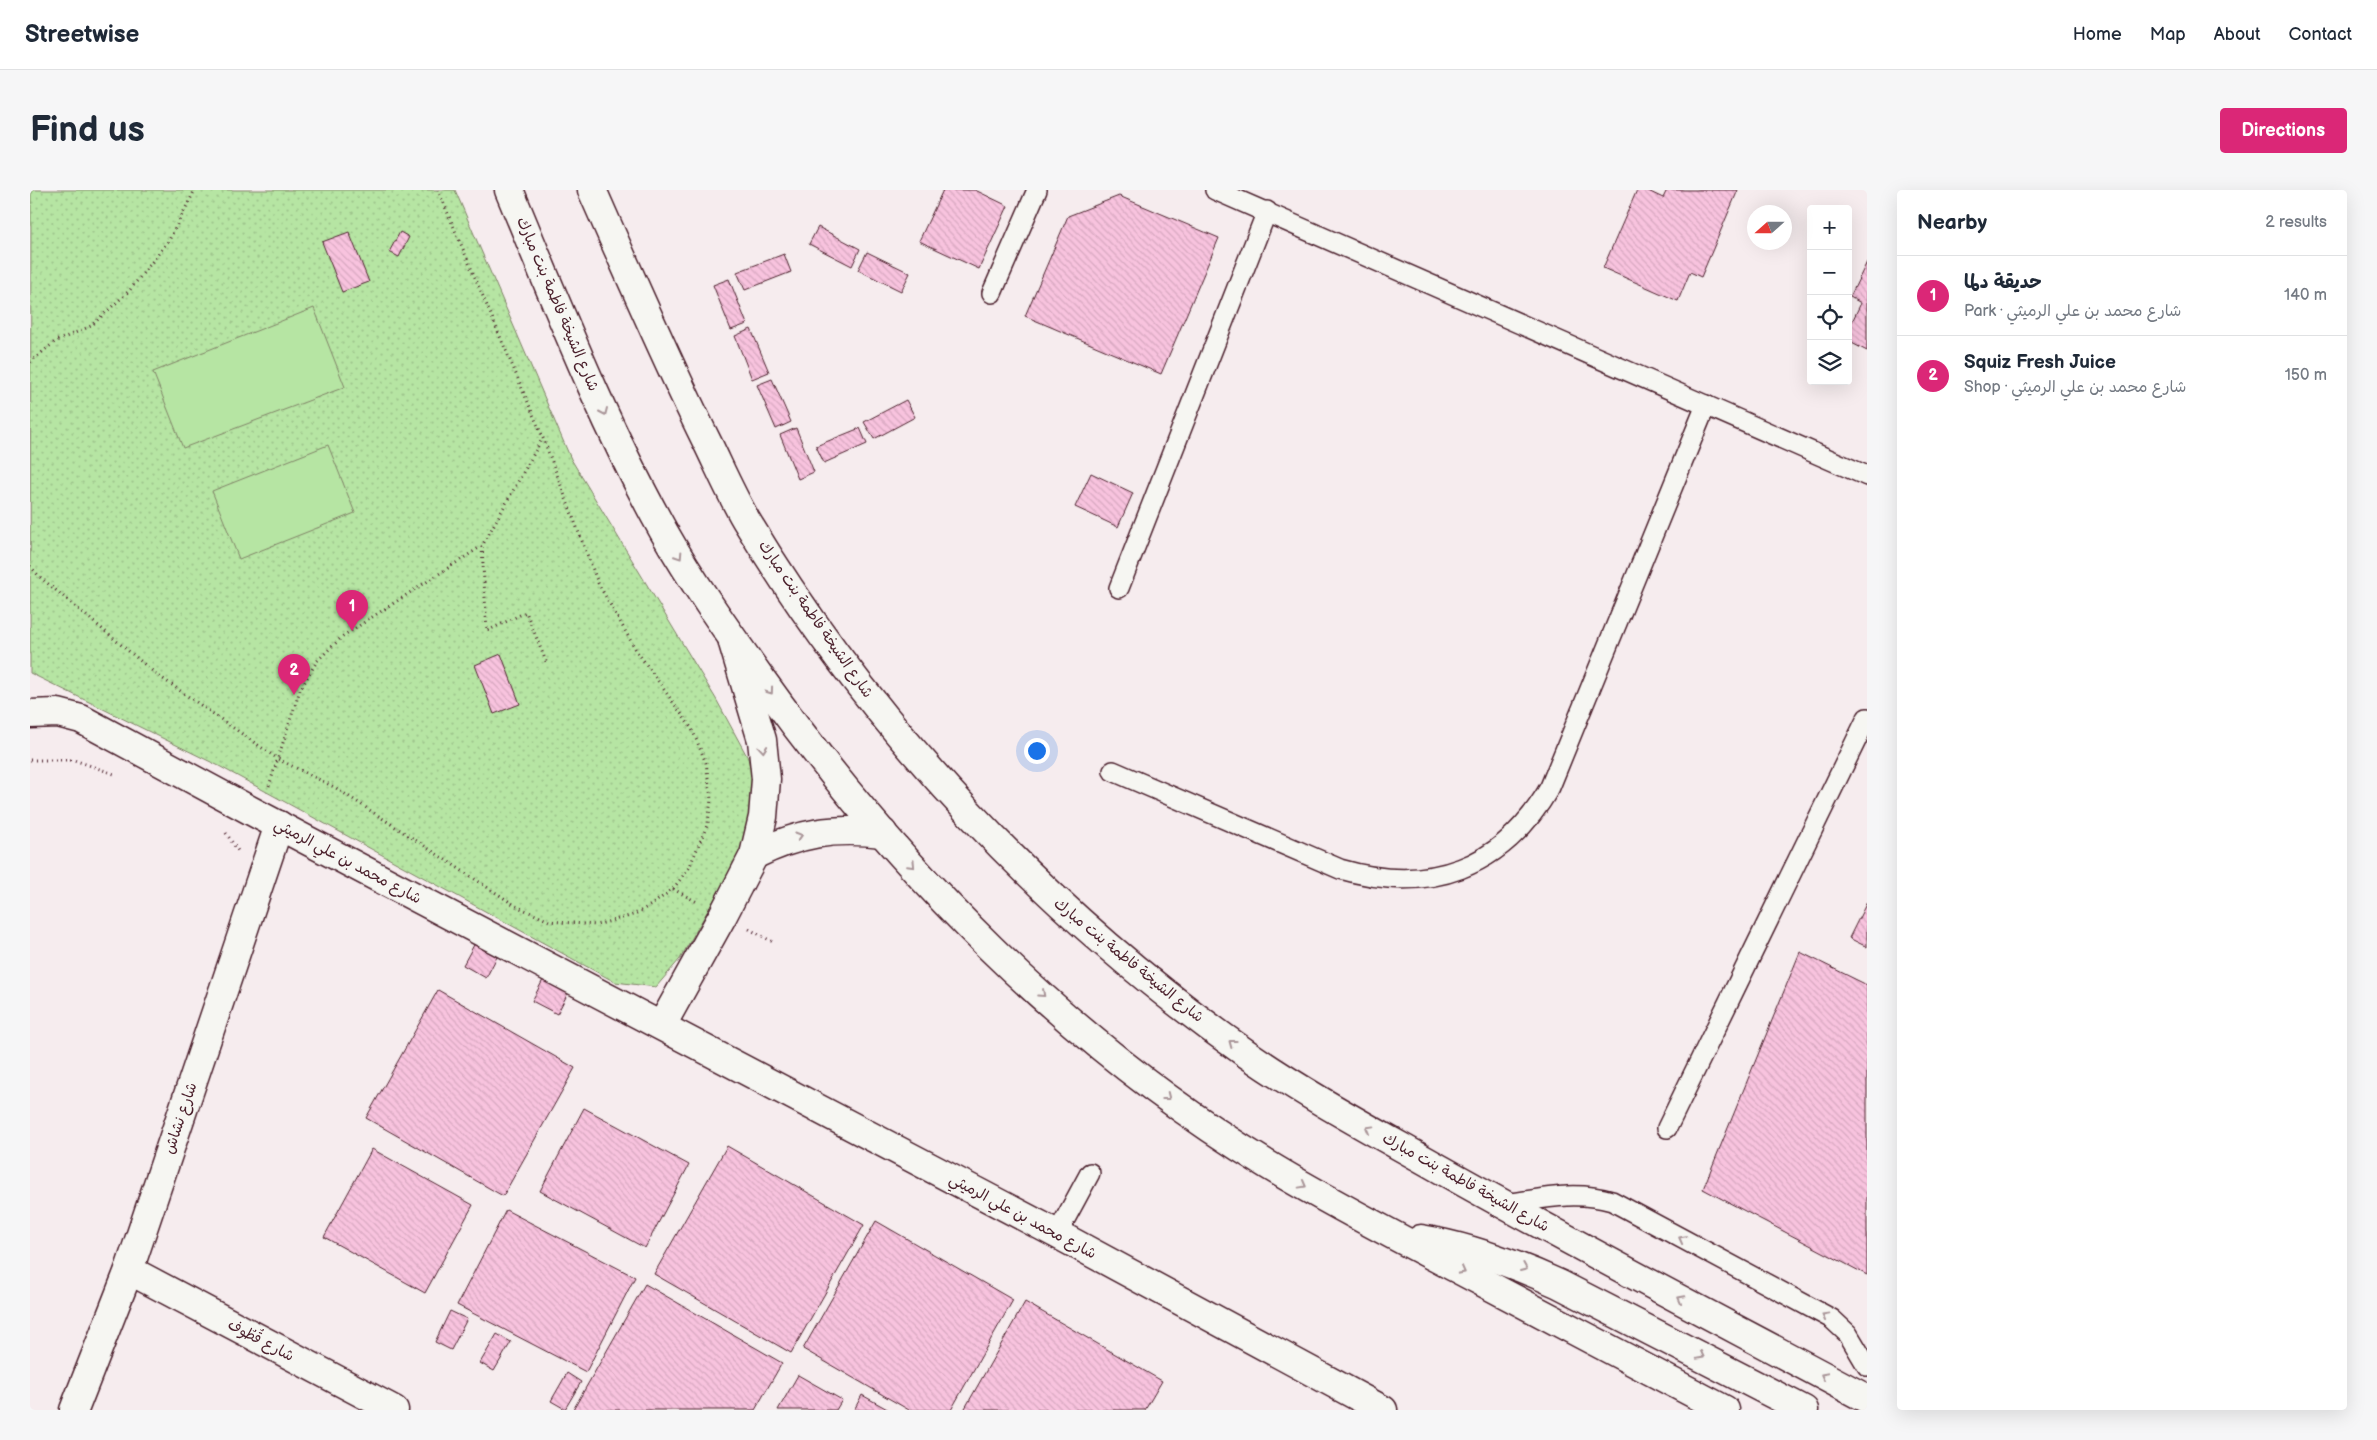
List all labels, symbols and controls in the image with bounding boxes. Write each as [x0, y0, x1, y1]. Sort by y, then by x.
text: Streetwise [25, 20, 139, 49]
text: Home [2073, 24, 2122, 45]
text: Map [2150, 24, 2186, 45]
text: About [2214, 24, 2261, 45]
text: Contact [2289, 24, 2352, 45]
button: Directions [2220, 108, 2347, 153]
text: Find us [30, 109, 145, 152]
north arrow [1747, 205, 1792, 250]
map controls [1807, 205, 1852, 385]
button: + [1807, 205, 1852, 250]
text: Nearby [1917, 210, 1987, 235]
text: 2 results [2265, 213, 2327, 232]
street label: شارع الشيخة فاطمة بنت مبارك [512, 214, 603, 394]
button: − [1807, 250, 1852, 295]
text: حديقة دلما [1964, 271, 2042, 294]
text: 1 [1930, 286, 1936, 305]
text: 140 m [2284, 286, 2327, 305]
button: locate [1807, 295, 1852, 340]
text: Park · شارع محمد بن علي الرميثي [1964, 302, 2182, 321]
button: layers [1807, 340, 1852, 385]
text: Squiz Fresh Juice [1964, 351, 2116, 374]
text: 2 [1928, 366, 1938, 385]
text: 150 m [2285, 366, 2327, 385]
text: Shop · شارع محمد بن علي الرميثي [1964, 378, 2186, 397]
one-way arrow [598, 407, 608, 416]
street label: شارع الشيخة فاطمة بنت مبارك [754, 537, 877, 702]
one-way arrow [673, 550, 682, 559]
pin: 1 [336, 590, 368, 631]
pin: 2 [278, 654, 310, 695]
one-way arrow [764, 685, 773, 694]
your location [1024, 738, 1050, 764]
one-way arrow [757, 745, 768, 753]
street label: شارع محمد بن علي الرميثي [269, 815, 425, 911]
one-way arrow [794, 832, 802, 842]
one-way arrow [906, 859, 915, 868]
street label: شارع الشيخة فاطمة بنت مبارك [1050, 894, 1208, 1027]
one-way arrow [1036, 988, 1045, 997]
one-way arrow [1229, 1040, 1238, 1048]
street label: شارع نشاش [159, 1080, 202, 1156]
one-way arrow [1161, 1091, 1170, 1099]
one-way arrow [1366, 1125, 1375, 1135]
street label: شارع الشيخة فاطمة بنت مبارك [1379, 1129, 1552, 1236]
street label: شارع محمد بن علي الرميثي [944, 1170, 1100, 1266]
one-way arrow [1298, 1179, 1307, 1189]
one-way arrow [1678, 1235, 1687, 1245]
one-way arrow [1519, 1262, 1528, 1273]
one-way arrow [1456, 1265, 1465, 1275]
one-way arrow [1677, 1295, 1686, 1305]
one-way arrow [1822, 1312, 1831, 1322]
street label: شارع قُطُوف [224, 1314, 298, 1366]
one-way arrow [1696, 1350, 1705, 1360]
one-way arrow [1820, 1372, 1829, 1382]

